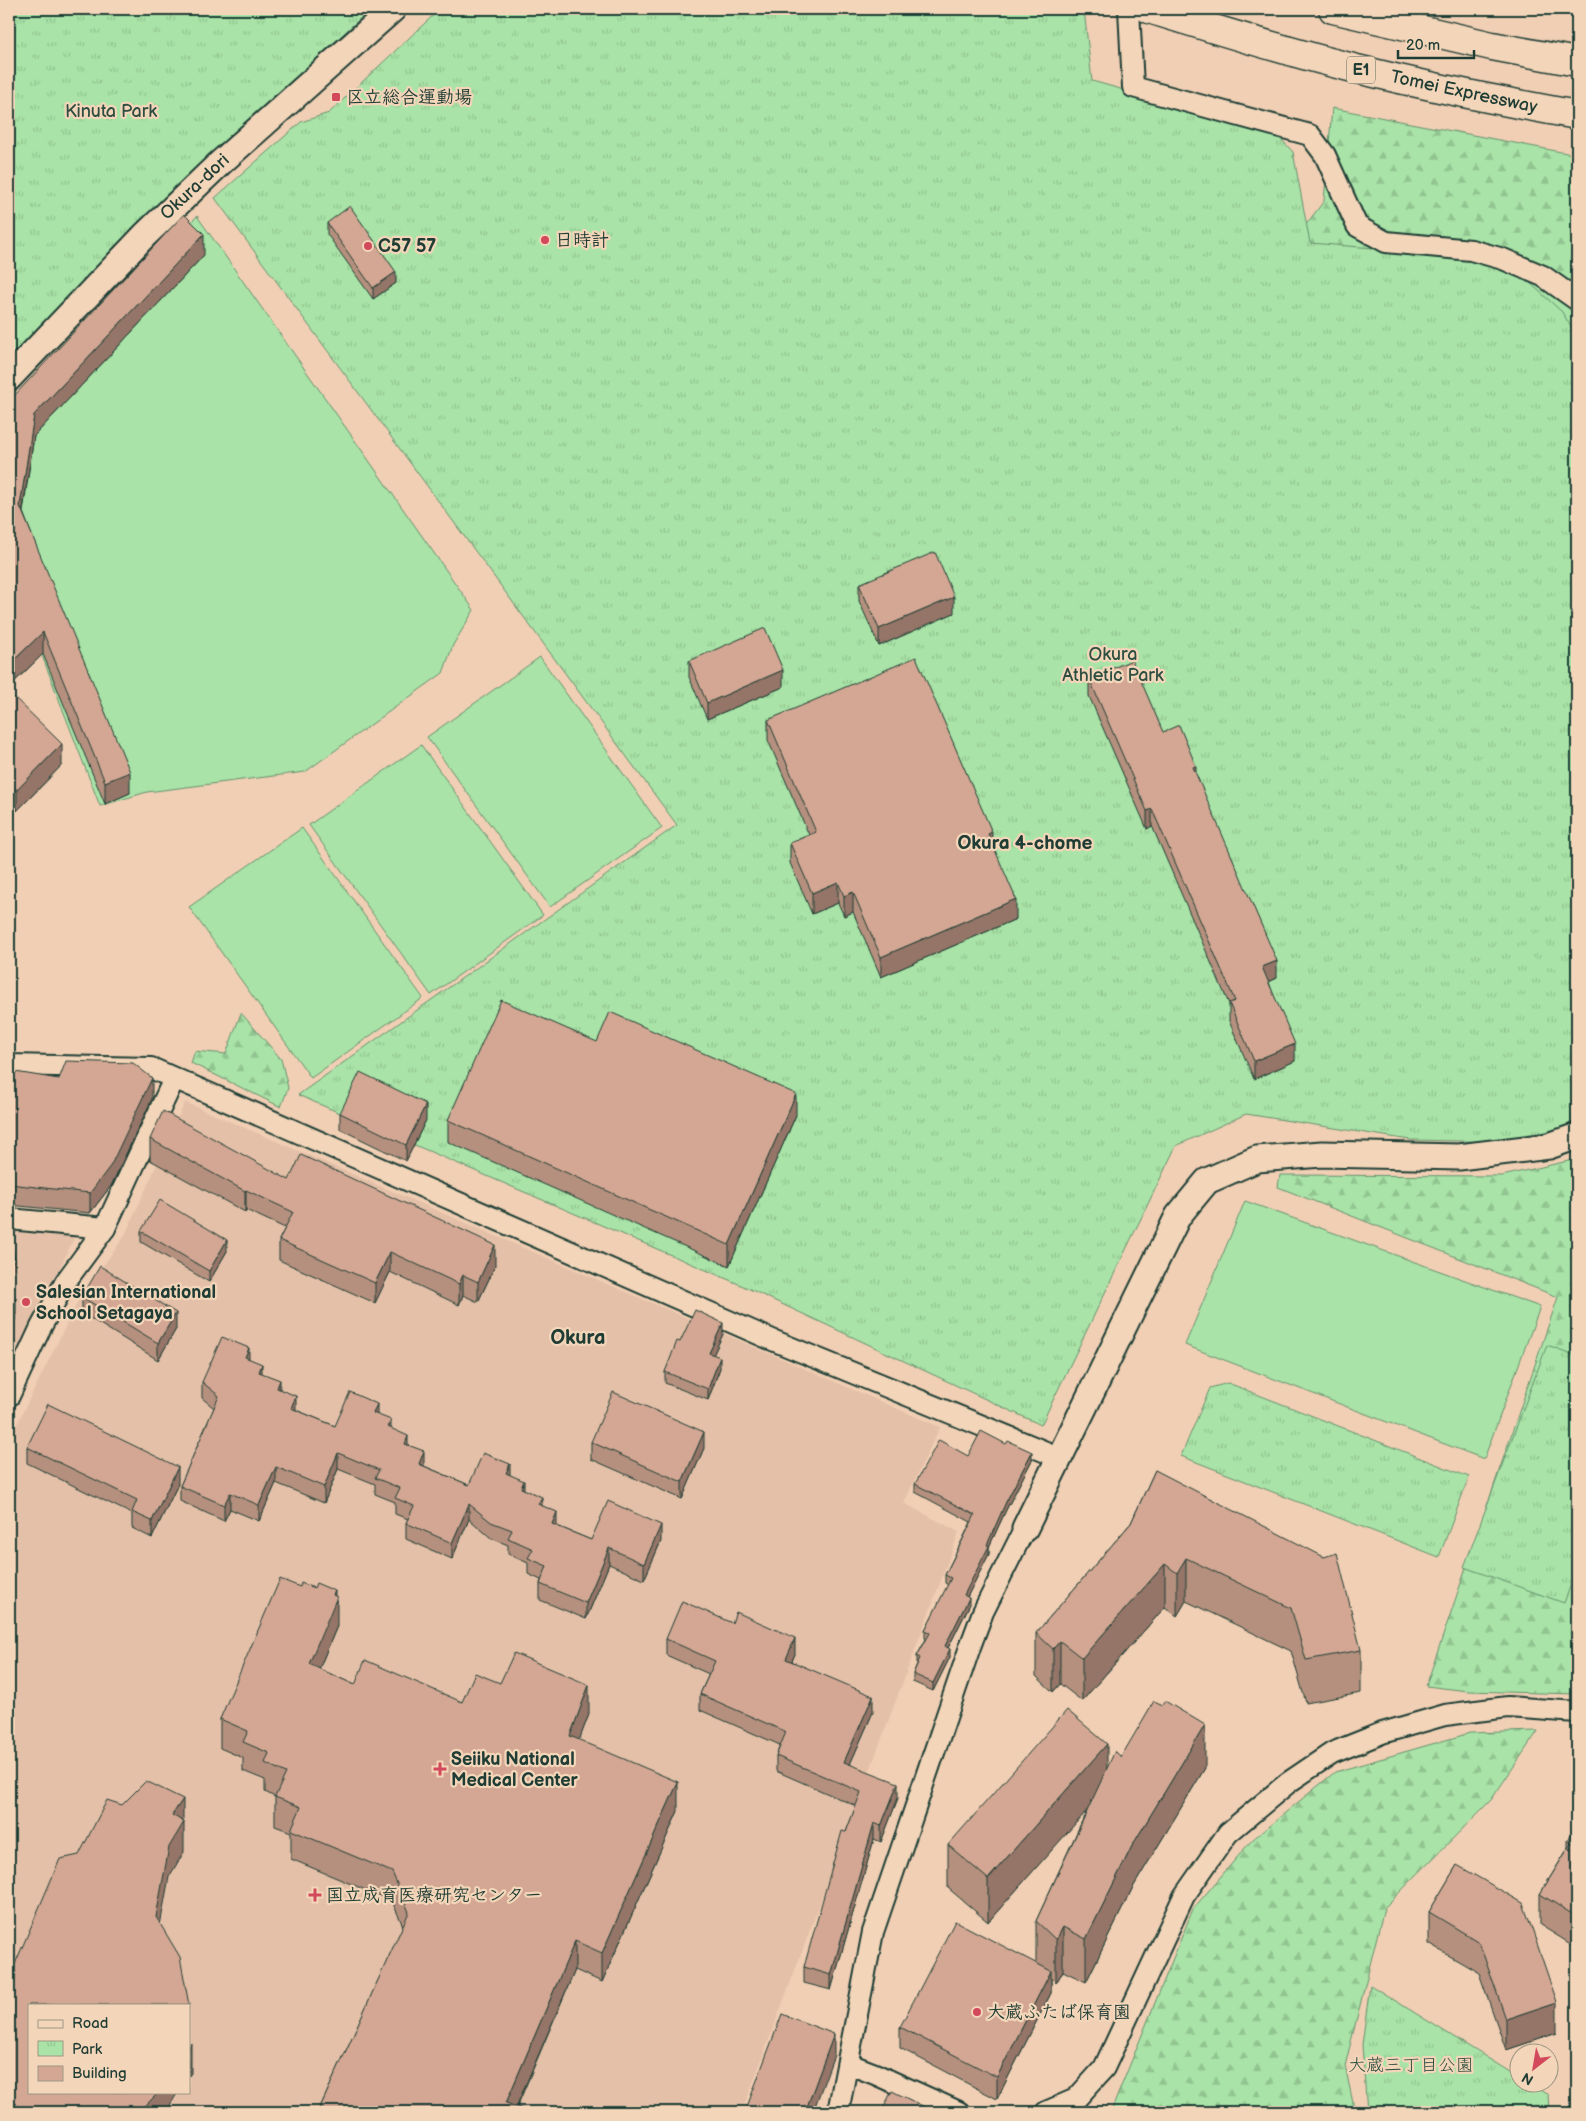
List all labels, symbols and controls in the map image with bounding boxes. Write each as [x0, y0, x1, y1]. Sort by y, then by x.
scale bar [1398, 28, 1475, 60]
text: 20 m [1406, 36, 1440, 55]
road number: E1 [1347, 56, 1375, 84]
street label: Tomei Expressway [1389, 66, 1540, 118]
place label: 区立総合運動場 [346, 87, 472, 108]
marker: 区立総合運動場 [330, 91, 342, 103]
park label: Kinuta Park [65, 101, 157, 122]
street label: Okura-dori [156, 150, 234, 224]
place label: 日時計 [555, 230, 609, 251]
marker: 日時計 [539, 234, 551, 246]
place label: C57 57 [378, 236, 436, 257]
marker: C57 57 [362, 240, 374, 252]
park label: Okura Athletic Park [1062, 644, 1164, 686]
district label: Okura 4-chome [957, 832, 1093, 855]
place label: Salesian International School Setagaya [36, 1282, 216, 1324]
marker: Salesian International School Setagaya [20, 1296, 32, 1308]
district label: Okura [550, 1326, 606, 1350]
place label: Seiiku National Medical Center [451, 1749, 579, 1791]
marker: Seiiku National Medical Center [433, 1762, 447, 1776]
place label: 国立成育医療研究センター [326, 1885, 542, 1906]
marker: 国立成育医療研究センター [308, 1888, 322, 1902]
place label: 大蔵ふたば保育園 [987, 2002, 1131, 2023]
legend [28, 2004, 190, 2094]
marker: 大蔵ふたば保育園 [971, 2006, 983, 2018]
text: Road [72, 2014, 108, 2033]
text: Park [72, 2040, 103, 2059]
north arrow [1508, 2044, 1558, 2094]
park label: 大蔵三丁目公園 [1348, 2055, 1474, 2076]
text: Building [72, 2064, 127, 2083]
text: N [1519, 2069, 1536, 2089]

